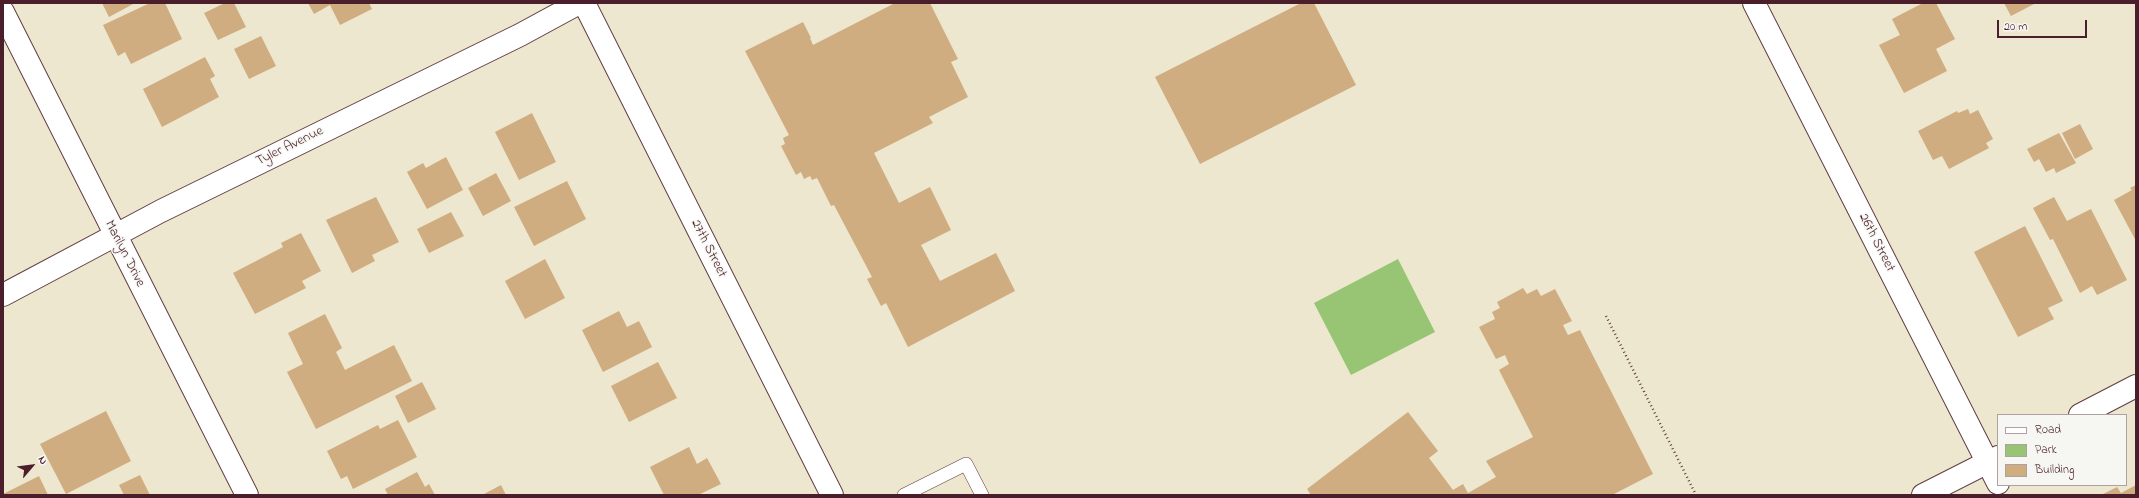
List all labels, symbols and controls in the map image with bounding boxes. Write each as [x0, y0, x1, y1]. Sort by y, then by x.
scale bar [1999, 12, 2089, 38]
text: 20 m [2004, 18, 2027, 36]
street label: Tyler Avenue [254, 123, 326, 171]
street label: 26th Street [1854, 211, 1898, 275]
street label: 27th Street [686, 217, 730, 281]
street label: Marilyn Drive [100, 218, 148, 290]
legend [1997, 414, 2127, 486]
text: Road [2035, 421, 2061, 439]
text: Park [2035, 441, 2057, 459]
north arrow [12, 446, 52, 486]
text: N [34, 453, 51, 467]
text: Building [2035, 461, 2074, 479]

